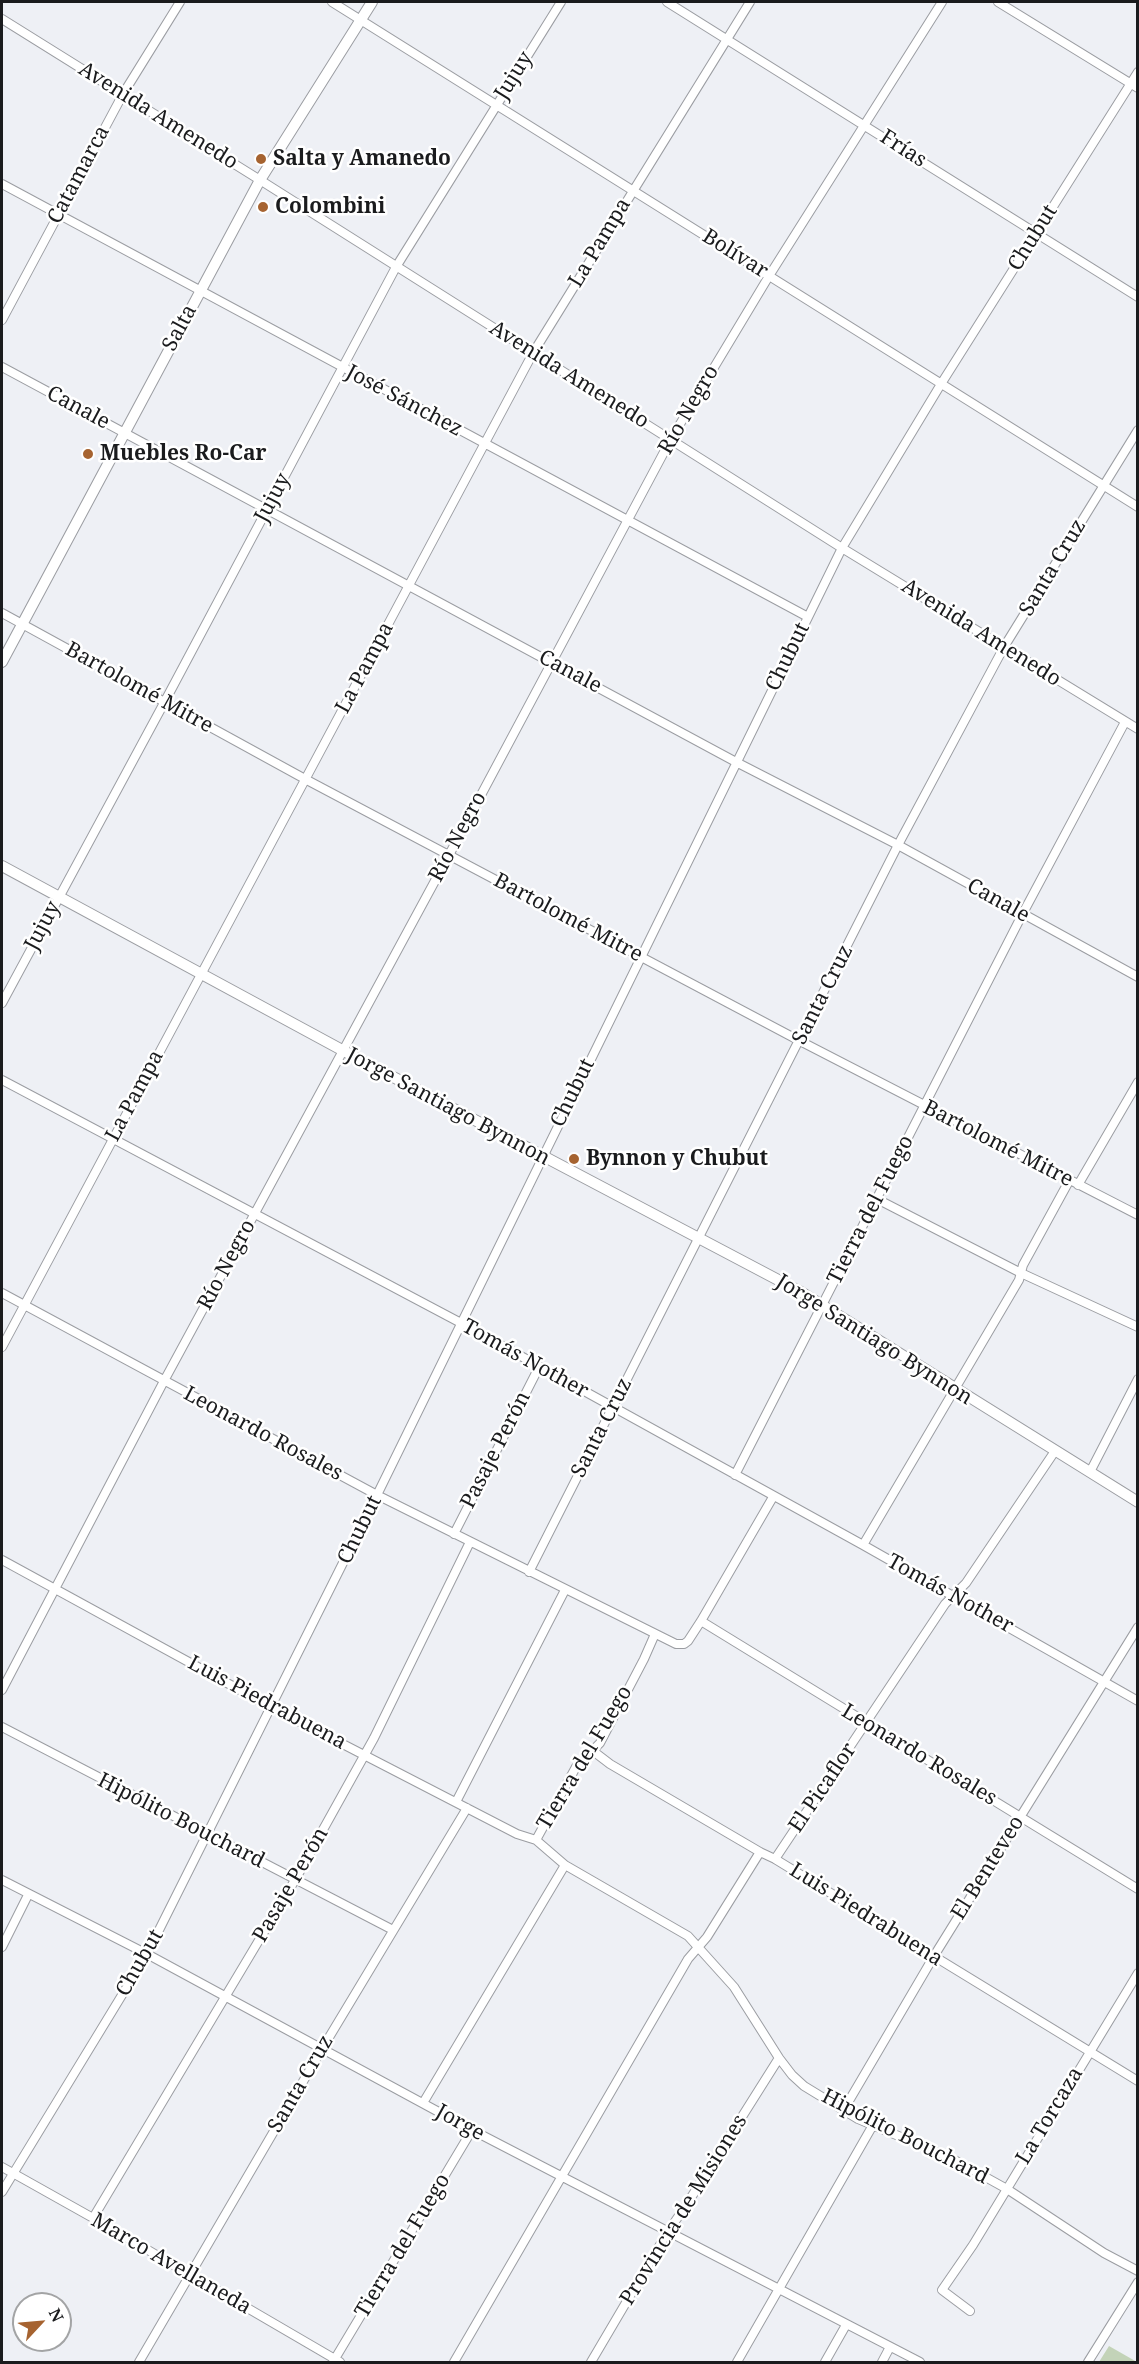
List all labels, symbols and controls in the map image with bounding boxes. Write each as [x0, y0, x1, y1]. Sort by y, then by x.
street label: Jujuy [489, 47, 539, 105]
street label: Avenida Amenedo [74, 57, 242, 175]
street label: Catamarca [43, 122, 115, 228]
street label: Frías [875, 125, 931, 173]
place label: Salta y Amanedo [273, 146, 451, 172]
marker: Salta y Amanedo [254, 152, 268, 166]
place label: Colombini [275, 194, 385, 220]
street label: La Pampa [564, 194, 636, 292]
marker: Colombini [256, 200, 270, 214]
street label: Chubut [1003, 200, 1063, 276]
street label: Bolívar [697, 224, 773, 284]
street label: Salta [157, 300, 203, 356]
street label: Avenida Amenedo [485, 316, 653, 434]
street label: José Sánchez [341, 360, 467, 442]
street label: Río Negro [653, 361, 725, 459]
street label: Canale [42, 381, 114, 435]
place label: Muebles Ro-Car [100, 441, 267, 467]
marker: Muebles Ro-Car [81, 447, 95, 461]
street label: Jujuy [250, 469, 296, 527]
street label: Santa Cruz [1014, 515, 1092, 621]
street label: Avenida Amenedo [897, 574, 1065, 692]
street label: La Pampa [331, 618, 399, 718]
street label: Chubut [761, 619, 815, 695]
street label: Bartolomé Mitre [61, 637, 217, 739]
street label: Canale [534, 645, 606, 699]
street label: Río Negro [424, 788, 492, 886]
street label: Bartolomé Mitre [489, 868, 647, 968]
street label: Canale [962, 874, 1034, 928]
street label: Jujuy [20, 897, 66, 955]
street label: Santa Cruz [787, 941, 859, 1049]
street label: Jorge Santiago Bynnon [342, 1043, 554, 1171]
street label: La Pampa [101, 1046, 169, 1146]
street label: Chubut [546, 1055, 600, 1131]
street label: Bartolomé Mitre [919, 1095, 1077, 1193]
street label: Tierra del Fuego [823, 1131, 919, 1289]
place label: Bynnon y Chubut [586, 1146, 768, 1172]
marker: Bynnon y Chubut [567, 1152, 581, 1166]
street label: Río Negro [193, 1216, 261, 1314]
street label: Jorge Santiago Bynnon [771, 1269, 977, 1411]
street label: Tomás Nother [457, 1314, 593, 1404]
street label: Santa Cruz [566, 1374, 638, 1482]
street label: Leonardo Rosales [179, 1381, 347, 1487]
street label: Pasaje Perón [456, 1387, 536, 1513]
street label: Chubut [333, 1492, 387, 1568]
street label: Tomás Nother [882, 1549, 1018, 1639]
street label: Luis Piedrabuena [184, 1651, 350, 1755]
street label: Tierra del Fuego [532, 1681, 638, 1835]
street label: Leonardo Rosales [837, 1699, 1001, 1811]
street label: El Picaflor [784, 1738, 862, 1838]
street label: Hipólito Bouchard [93, 1768, 269, 1874]
street label: El Benteveo [946, 1811, 1030, 1925]
street label: Pasaje Perón [248, 1823, 334, 1947]
street label: Luis Piedrabuena [785, 1858, 947, 1972]
street label: Chubut [111, 1925, 169, 2001]
street label: Santa Cruz [263, 2031, 339, 2137]
street label: La Torcaza [1011, 2063, 1089, 2169]
street label: Hipólito Bouchard [817, 2084, 993, 2190]
street label: Jorge [431, 2099, 489, 2147]
street label: Provincia de Misiones [615, 2110, 753, 2310]
street label: Tierra del Fuego [350, 2169, 456, 2323]
street label: Marco Avellaneda [86, 2208, 256, 2320]
north arrow [12, 2292, 72, 2352]
text: N [44, 2304, 69, 2325]

